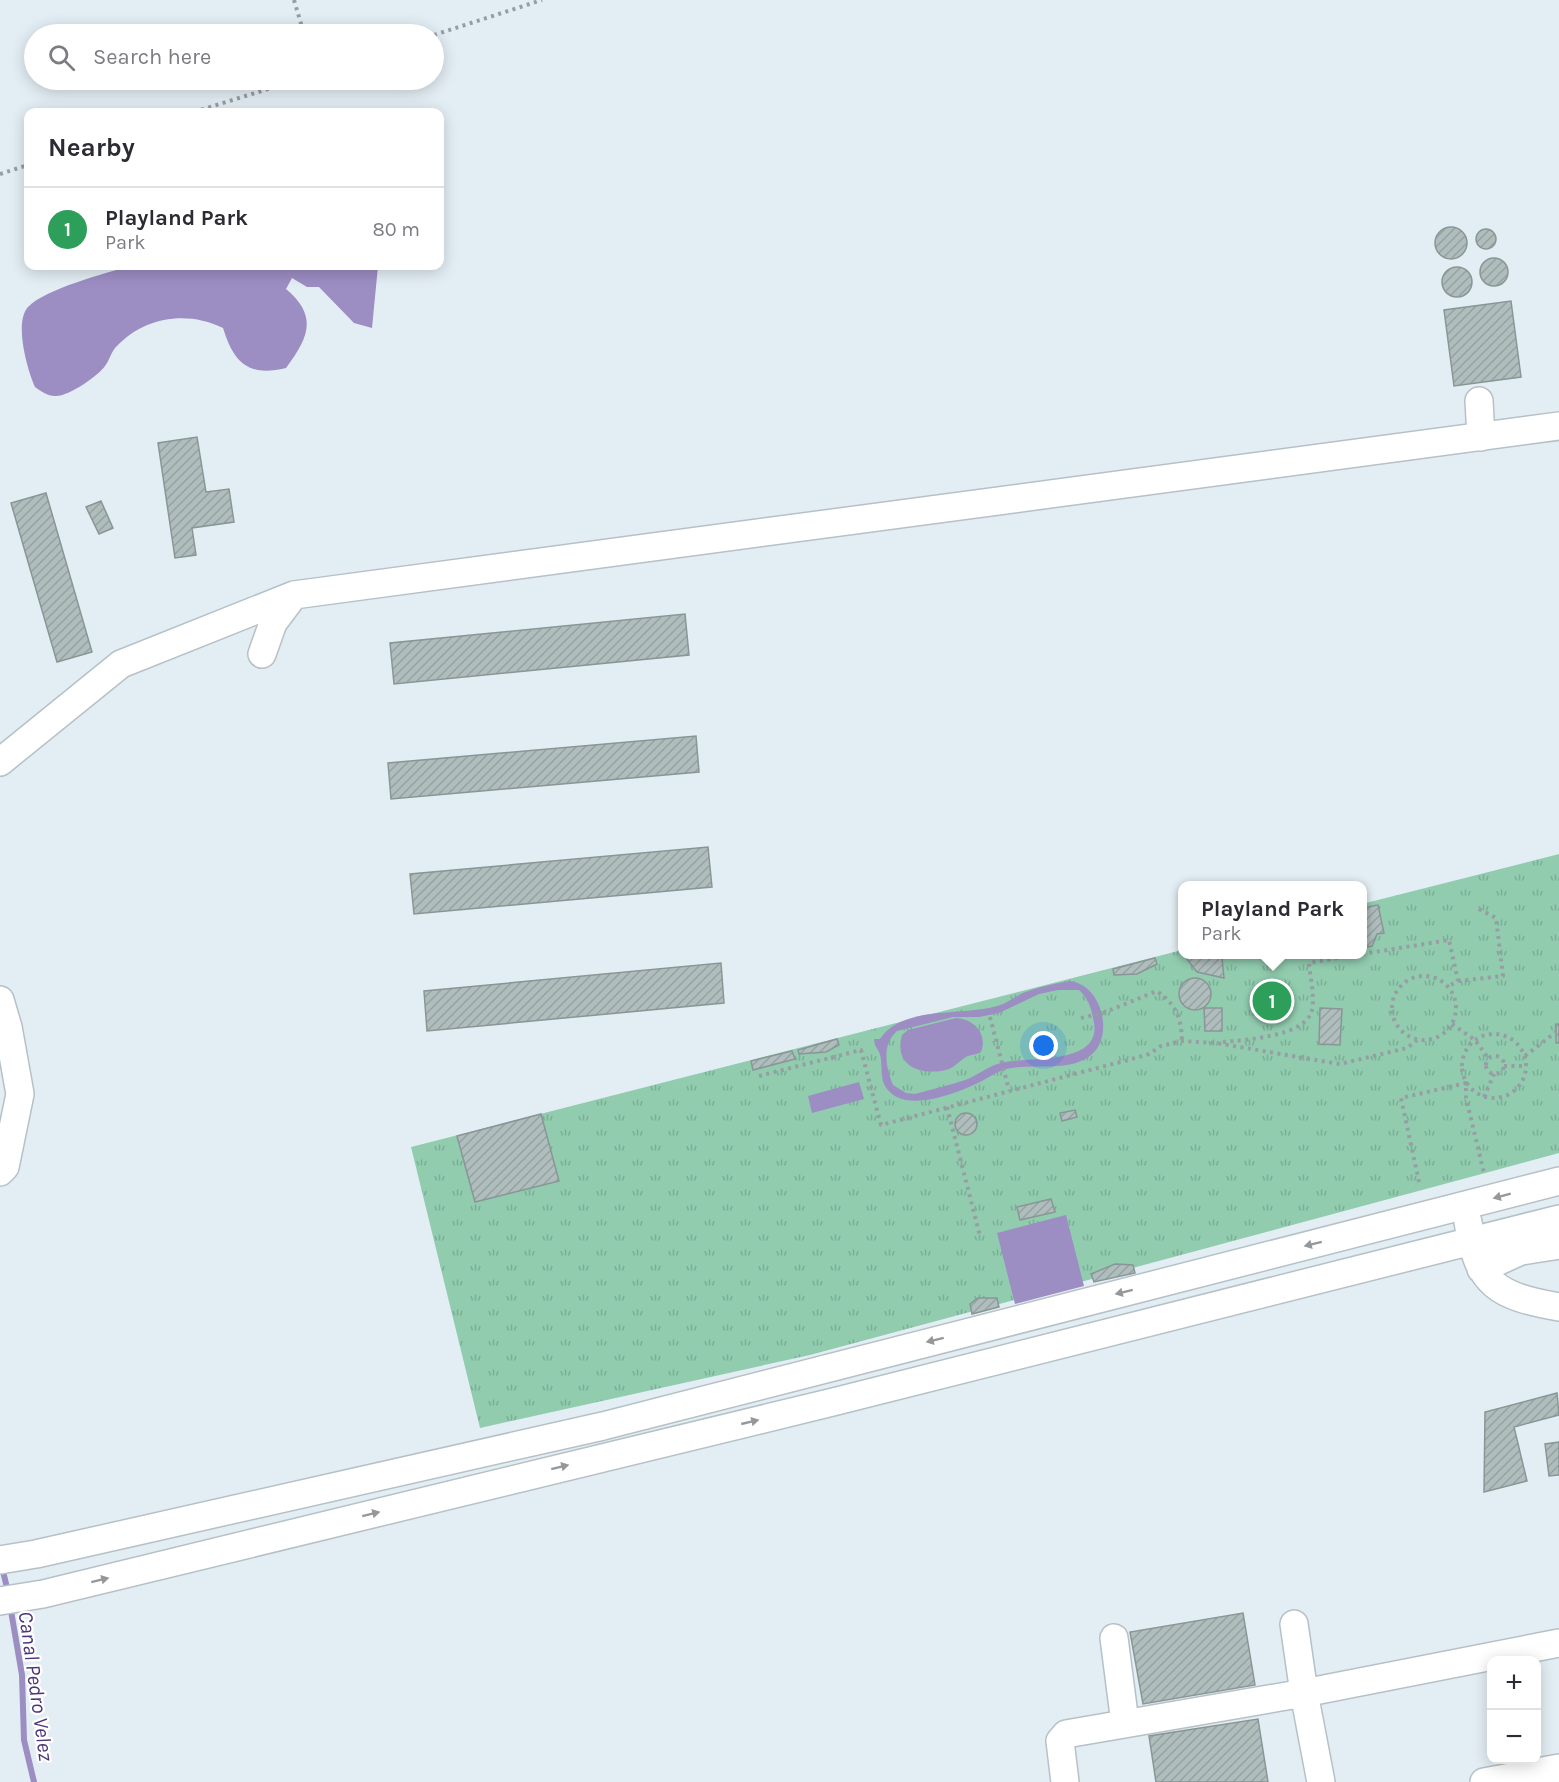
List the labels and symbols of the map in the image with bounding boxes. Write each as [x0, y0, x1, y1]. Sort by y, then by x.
pin: 1 [1252, 978, 1292, 1024]
your location [1029, 1031, 1058, 1060]
one-way arrow [1493, 1192, 1511, 1201]
one-way arrow [1304, 1240, 1323, 1250]
one-way arrow [1115, 1288, 1134, 1298]
one-way arrow [926, 1336, 945, 1346]
one-way arrow [741, 1416, 759, 1426]
one-way arrow [551, 1462, 569, 1472]
one-way arrow [362, 1508, 380, 1518]
one-way arrow [91, 1574, 109, 1584]
water label: Canal Pedro Velez [14, 1610, 58, 1763]

